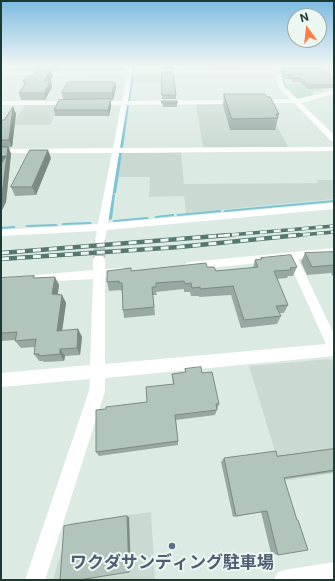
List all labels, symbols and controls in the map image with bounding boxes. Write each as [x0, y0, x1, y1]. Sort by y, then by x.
north arrow [287, 8, 327, 48]
text: N [298, 10, 310, 25]
marker: ワクダサンディング駐車場 [167, 541, 177, 551]
place label: ワクダサンディング駐車場 [70, 553, 274, 573]

